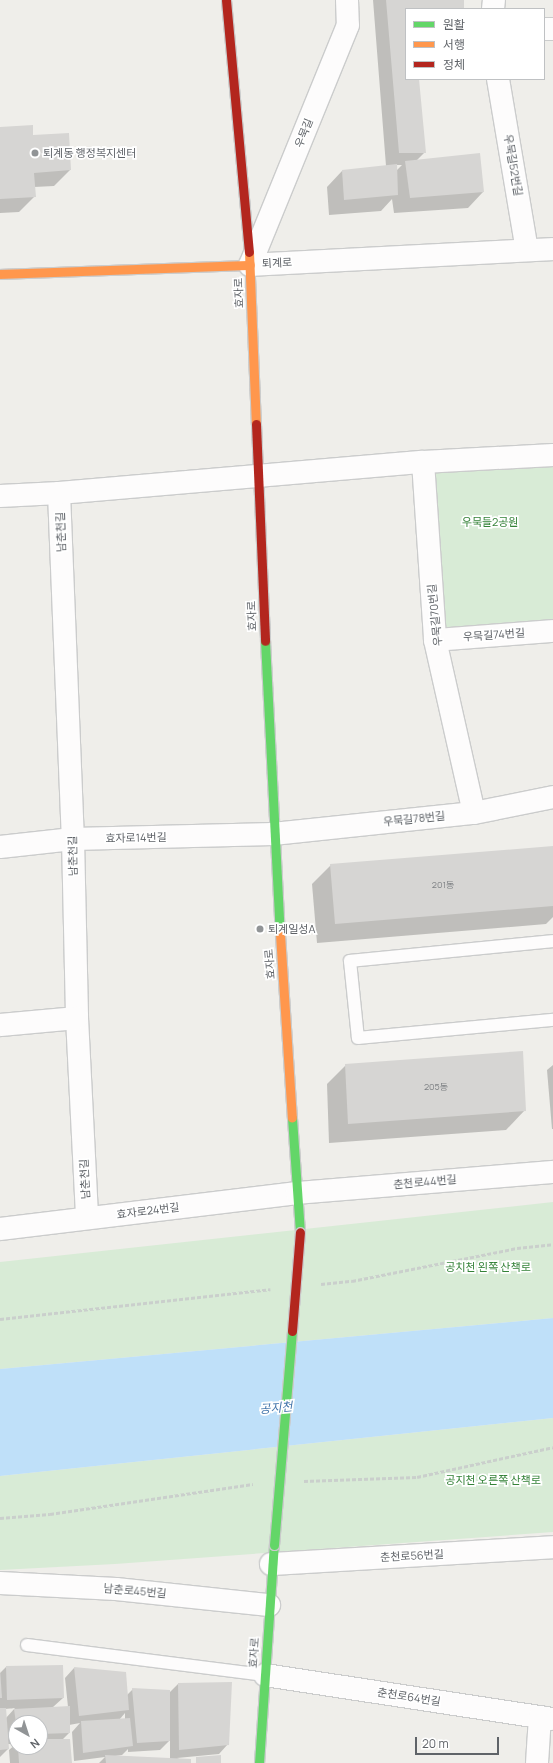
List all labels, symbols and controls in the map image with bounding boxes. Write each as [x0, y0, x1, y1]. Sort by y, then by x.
legend [405, 8, 545, 80]
text: 원활 [443, 16, 465, 33]
text: 서행 [443, 36, 465, 53]
text: 정체 [443, 56, 465, 73]
street label: 우묵길 [292, 116, 316, 150]
street label: 우묵길52번길 [501, 133, 525, 197]
place label: 퇴계동 행정복지센터 [43, 146, 136, 160]
marker: 퇴계동 행정복지센터 [30, 148, 40, 158]
street label: 퇴계로 [261, 256, 293, 270]
street label: 효자로 [232, 278, 246, 308]
street label: 남춘천길 [54, 512, 68, 552]
park label: 우묵들2공원 [462, 515, 518, 529]
street label: 우묵길70번길 [425, 583, 445, 647]
street label: 효자로 [245, 601, 259, 631]
street label: 우묵길74번길 [463, 626, 525, 644]
street label: 우묵길78번길 [382, 809, 446, 829]
street label: 효자로14번길 [105, 831, 167, 845]
street label: 남춘천길 [66, 836, 80, 876]
house number: 201동 [432, 880, 454, 890]
place label: 퇴계일성A [268, 922, 315, 936]
marker: 퇴계일성A [255, 924, 265, 934]
street label: 효자로 [262, 948, 278, 980]
house number: 205동 [424, 1082, 448, 1092]
street label: 남춘천길 [77, 1158, 93, 1200]
street label: 춘천로44번길 [393, 1173, 457, 1191]
street label: 효자로24번길 [116, 1201, 180, 1221]
park label: 공치천 왼쪽 산책로 [445, 1260, 531, 1274]
water label: 공지천 [259, 1399, 293, 1417]
park label: 공지천 오른쪽 산책로 [445, 1473, 541, 1487]
street label: 춘천로56번길 [380, 1548, 444, 1564]
street label: 남춘로45번길 [103, 1582, 167, 1600]
street label: 효자로 [246, 1637, 262, 1669]
street label: 춘천로64번길 [376, 1685, 442, 1709]
north arrow [8, 1715, 48, 1755]
scale bar [417, 1729, 501, 1755]
text: 20 m [422, 1735, 449, 1752]
text: N [27, 1736, 43, 1752]

